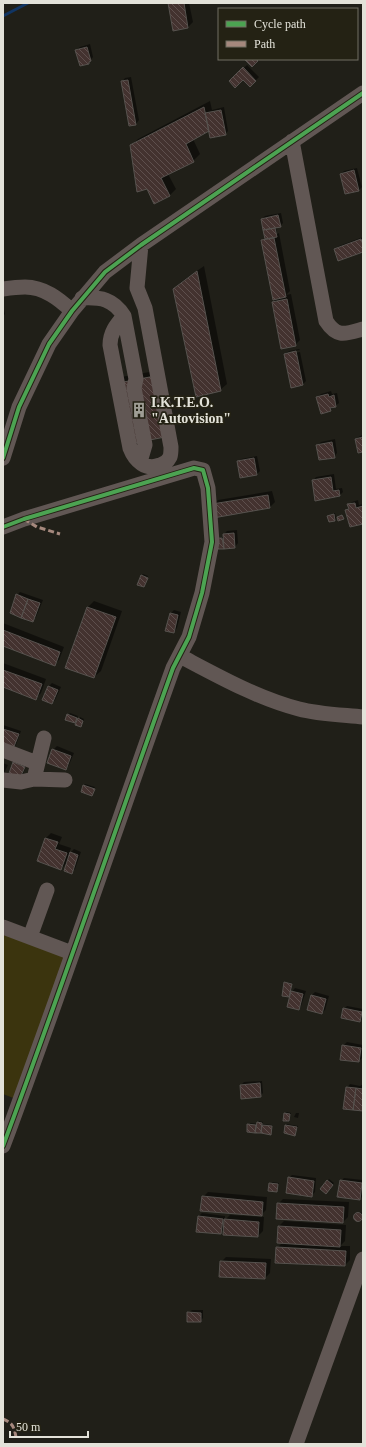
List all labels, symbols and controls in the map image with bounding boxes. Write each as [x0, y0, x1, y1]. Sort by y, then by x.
legend [218, 8, 358, 60]
text: Cycle path [254, 17, 306, 31]
text: Path [254, 37, 275, 51]
place label: I.Κ.Τ.Ε.Ο. "Autovision" [151, 395, 231, 426]
building icon: I.Κ.Τ.Ε.Ο. "Autovision" [130, 401, 148, 419]
scale bar [10, 1413, 88, 1439]
text: 50 m [16, 1420, 41, 1434]

